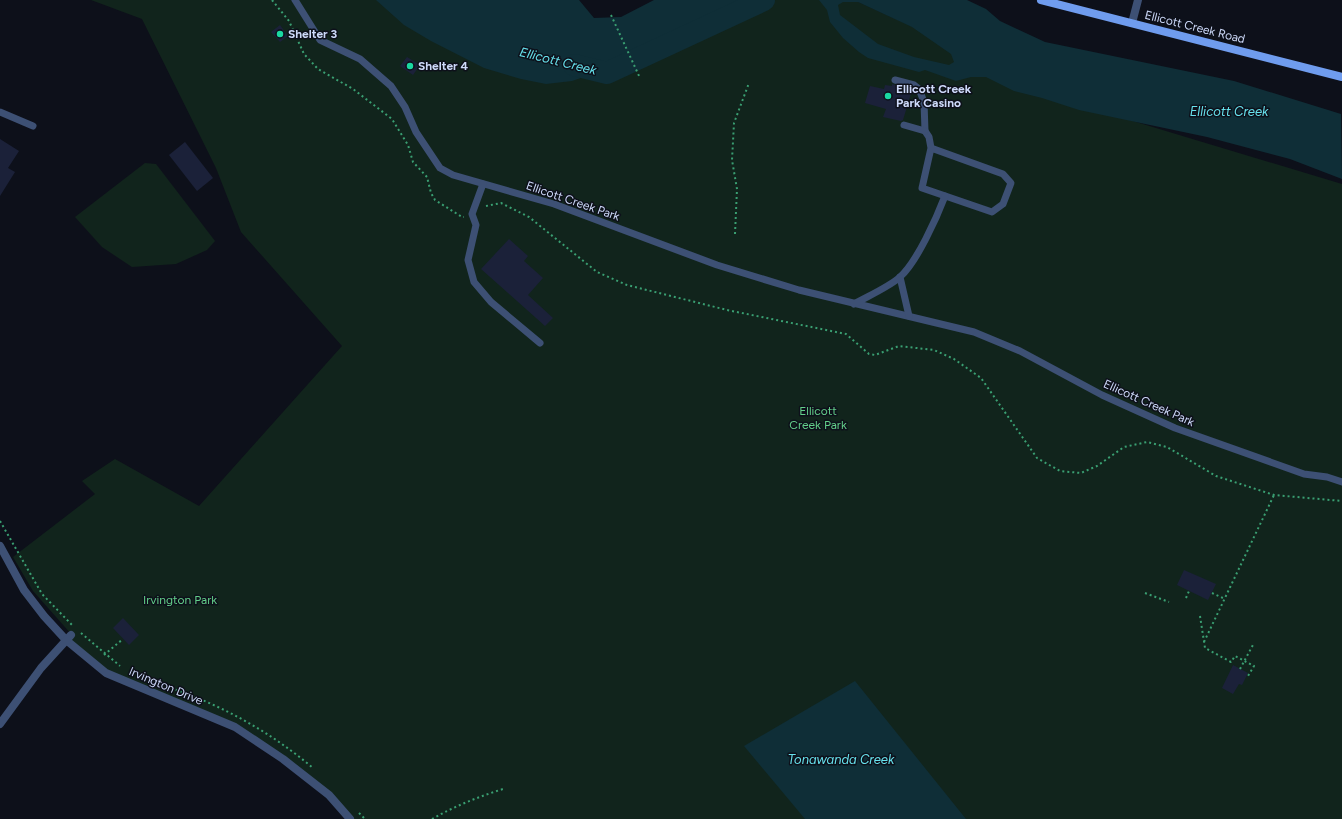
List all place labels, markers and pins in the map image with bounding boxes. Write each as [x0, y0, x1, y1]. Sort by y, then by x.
place label: Shelter 3 [288, 27, 337, 41]
marker: Shelter 3 [275, 29, 285, 39]
place label: Shelter 4 [418, 59, 468, 73]
marker: Shelter 4 [405, 61, 415, 71]
place label: Ellicott Creek Park Casino [896, 82, 972, 110]
marker: Ellicott Creek Park Casino [883, 91, 893, 101]

